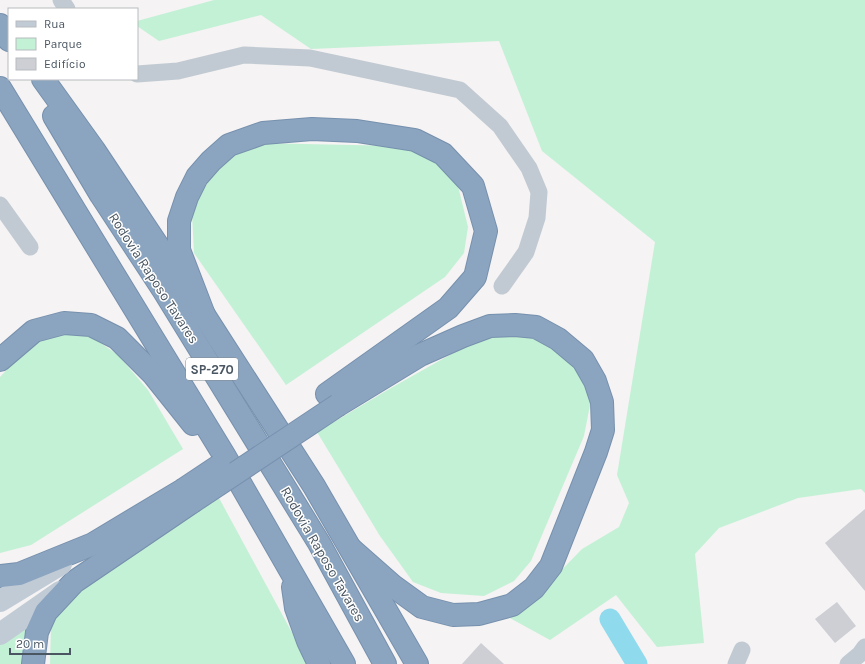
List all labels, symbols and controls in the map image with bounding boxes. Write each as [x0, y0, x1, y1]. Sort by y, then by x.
legend [8, 8, 138, 80]
text: Rua [44, 17, 65, 31]
text: Parque [44, 37, 82, 51]
text: Edifício [44, 57, 85, 71]
street label: Rodovia Raposo Tavares [105, 210, 202, 347]
road number: SP-270 [186, 358, 238, 380]
street label: Rodovia Raposo Tavares [277, 484, 368, 625]
scale bar [10, 630, 70, 656]
text: 20 m [16, 637, 44, 651]

